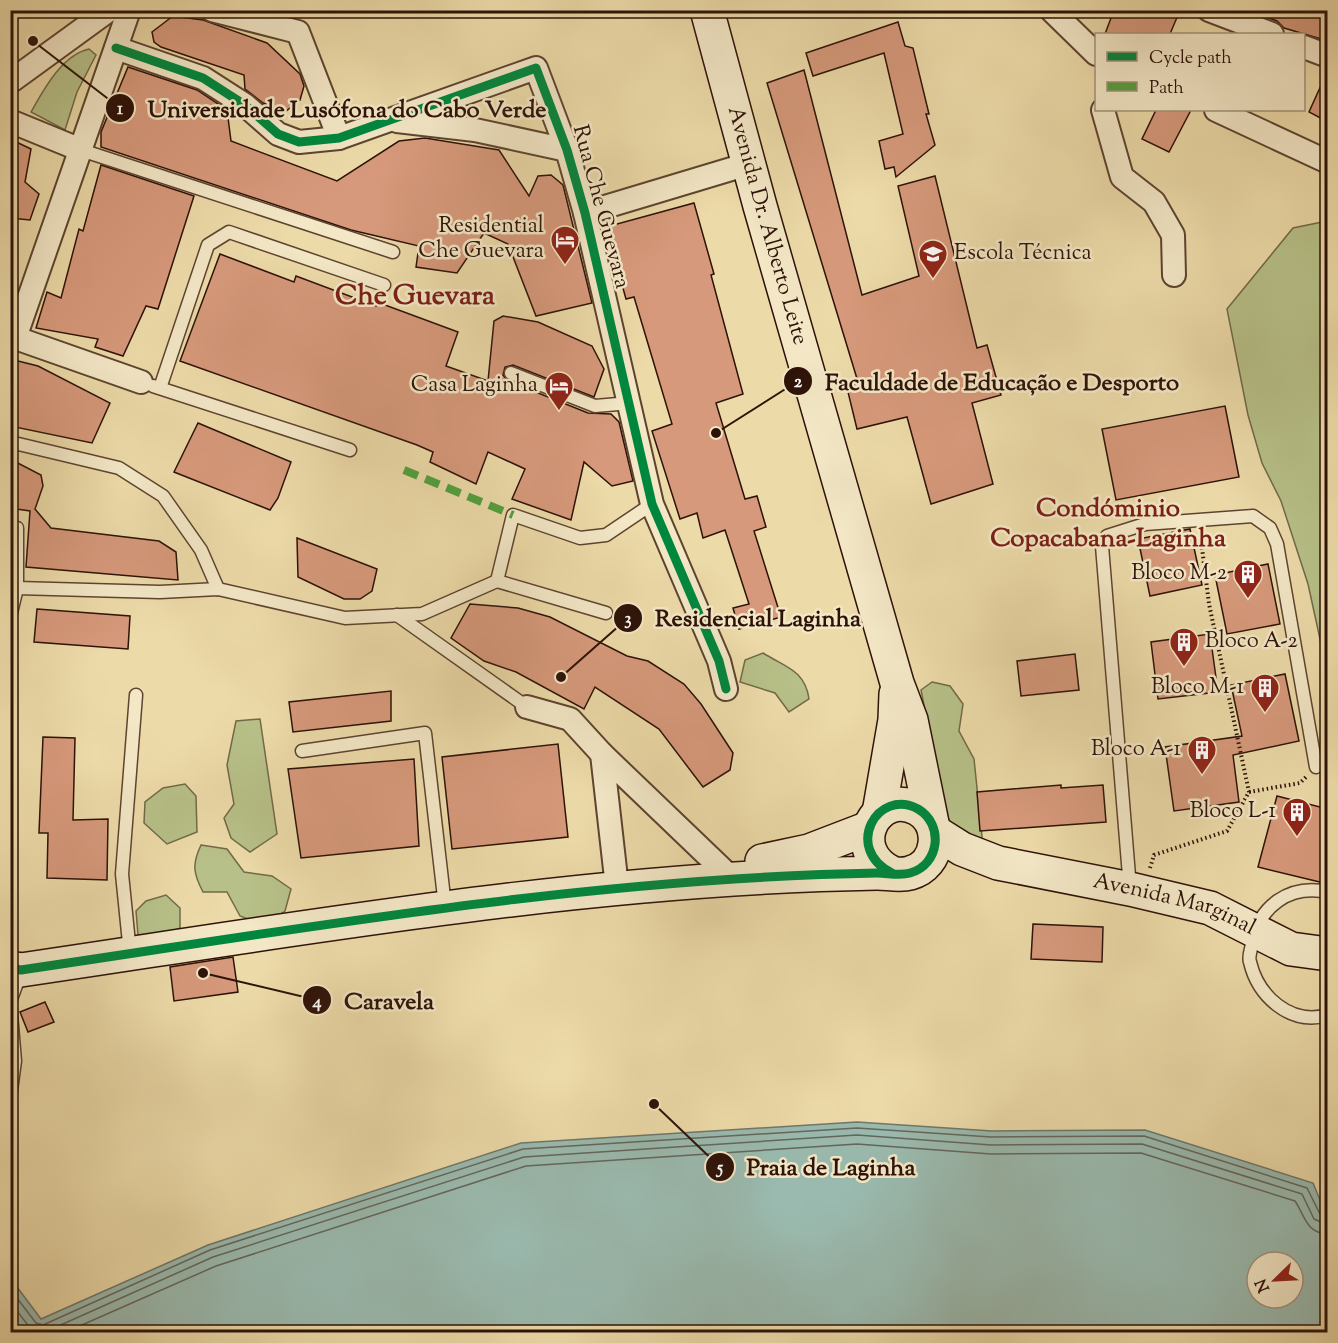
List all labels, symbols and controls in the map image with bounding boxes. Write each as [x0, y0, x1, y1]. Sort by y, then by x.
legend [1095, 33, 1305, 111]
text: Cycle path [1149, 46, 1232, 72]
text: Path [1149, 76, 1184, 102]
callout: Universidade Lusófona do Cabo Verde [105, 87, 559, 129]
text: Universidade Lusófona do Cabo Verde [147, 94, 547, 128]
text: 1 [117, 97, 124, 123]
street label: Avenida Dr. Alberto Leite [718, 103, 815, 349]
street label: Rua Che Guevara [563, 122, 637, 292]
place label: Residential Che Guevara [418, 211, 544, 268]
hotel icon: Residential Che Guevara [549, 224, 581, 266]
school or university icon: Escola Técnica [917, 238, 949, 280]
place label: Escola Técnica [954, 238, 1092, 270]
district label: Che Guevara [335, 277, 495, 317]
callout: Faculdade de Educação e Desporto [783, 360, 1191, 402]
text: Faculdade de Educação e Desporto [825, 367, 1179, 401]
place label: Casa Laginha [411, 370, 538, 402]
hotel icon: Casa Laginha [543, 370, 575, 412]
text: 2 [794, 370, 803, 396]
district label: Condóminio Copacabana-Laginha [990, 491, 1226, 558]
place label: Bloco M-2 [1131, 558, 1227, 590]
building icon: Bloco M-2 [1232, 558, 1264, 600]
callout: Residencial Laginha [613, 597, 873, 639]
text: Residencial Laginha [655, 603, 862, 637]
text: 3 [624, 607, 632, 633]
building icon: Bloco A-2 [1168, 626, 1200, 668]
place label: Bloco A-2 [1205, 626, 1298, 658]
place label: Bloco M-1 [1151, 672, 1245, 704]
building icon: Bloco M-1 [1249, 672, 1281, 714]
place label: Bloco A-1 [1091, 734, 1182, 766]
building icon: Bloco A-1 [1186, 734, 1218, 776]
place label: Bloco L-1 [1190, 796, 1277, 828]
building icon: Bloco L-1 [1281, 796, 1313, 838]
street label: Avenida Marginal [1090, 866, 1261, 944]
callout: Caravela [302, 979, 446, 1021]
text: Caravela [344, 986, 435, 1020]
text: 4 [311, 990, 322, 1016]
callout: Praia de Laginha [705, 1146, 928, 1188]
text: Praia de Laginha [747, 1152, 916, 1186]
text: 5 [715, 1156, 724, 1182]
north arrow [1245, 1250, 1305, 1310]
text: N [1250, 1274, 1277, 1296]

